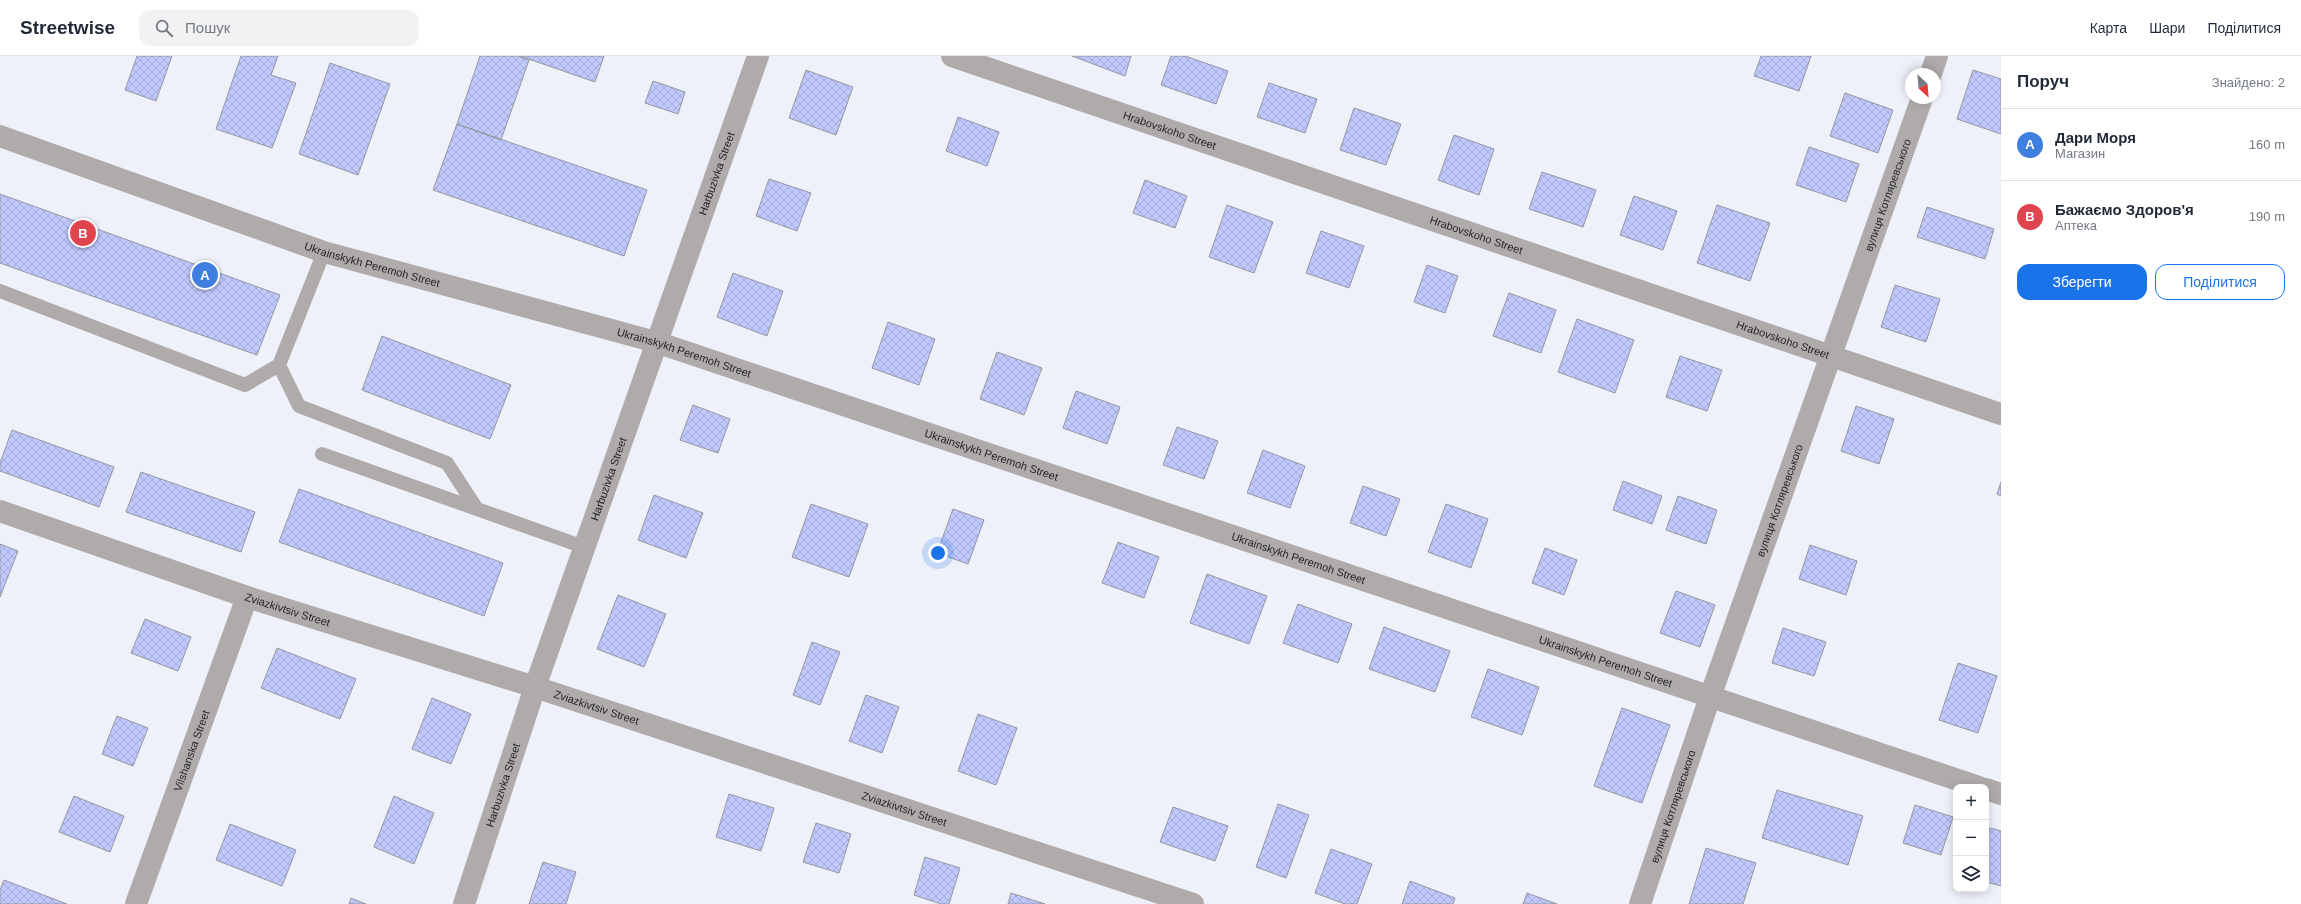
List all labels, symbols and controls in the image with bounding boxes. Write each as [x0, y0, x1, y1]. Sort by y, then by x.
search box [139, 10, 419, 46]
text: Streetwise [20, 17, 115, 38]
icon: search [153, 17, 175, 39]
text: Пошук [185, 19, 230, 36]
text: Карта [2090, 20, 2127, 36]
text: Шари [2149, 20, 2185, 36]
text: Поділитися [2207, 20, 2281, 36]
north arrow [1905, 68, 1941, 104]
text: Поруч [2017, 72, 2069, 91]
text: Знайдено: 2 [2212, 75, 2285, 90]
street label: Hrabovskoho Street [1122, 109, 1218, 152]
text: Дари Моря [2055, 129, 2136, 146]
street label: Harbuzivka Street [696, 130, 737, 217]
street label: вулиця Котляревського [1862, 137, 1913, 253]
text: A [2025, 137, 2035, 152]
text: 160 m [2249, 137, 2285, 152]
text: Магазин [2055, 146, 2105, 161]
text: Бажаємо Здоров'я [2055, 201, 2194, 218]
text: B [2025, 209, 2035, 224]
text: 190 m [2249, 209, 2285, 224]
street label: Hrabovskoho Street [1428, 214, 1524, 256]
pin: B [70, 218, 96, 248]
text: Аптека [2055, 218, 2097, 233]
street label: Ukrainskykh Peremoh Street [303, 240, 441, 289]
pin: A [192, 260, 218, 290]
button: Зберегти [2017, 264, 2147, 300]
button: Поділитися [2155, 264, 2285, 300]
street label: Hrabovskoho Street [1735, 318, 1831, 361]
street label: Ukrainskykh Peremoh Street [616, 326, 753, 380]
street label: Ukrainskykh Peremoh Street [923, 427, 1060, 483]
street label: Harbuzivka Street [588, 436, 629, 522]
street label: вулиця Котляревського [1754, 443, 1805, 558]
street label: Ukrainskykh Peremoh Street [1230, 530, 1367, 586]
your location [928, 543, 948, 563]
street label: Zviazkivtsiv Street [243, 591, 332, 629]
street label: Ukrainskykh Peremoh Street [1537, 633, 1674, 689]
street label: Zviazkivtsiv Street [552, 688, 640, 727]
street label: Vilshanska Street [171, 708, 212, 793]
street label: Harbuzivka Street [484, 742, 522, 829]
street label: вулиця Котляревського [1648, 748, 1698, 864]
map controls [1953, 784, 1989, 892]
button: + [1953, 784, 1989, 820]
street label: Zviazkivtsiv Street [860, 789, 948, 828]
button: − [1953, 820, 1989, 856]
button: layers [1953, 856, 1989, 892]

